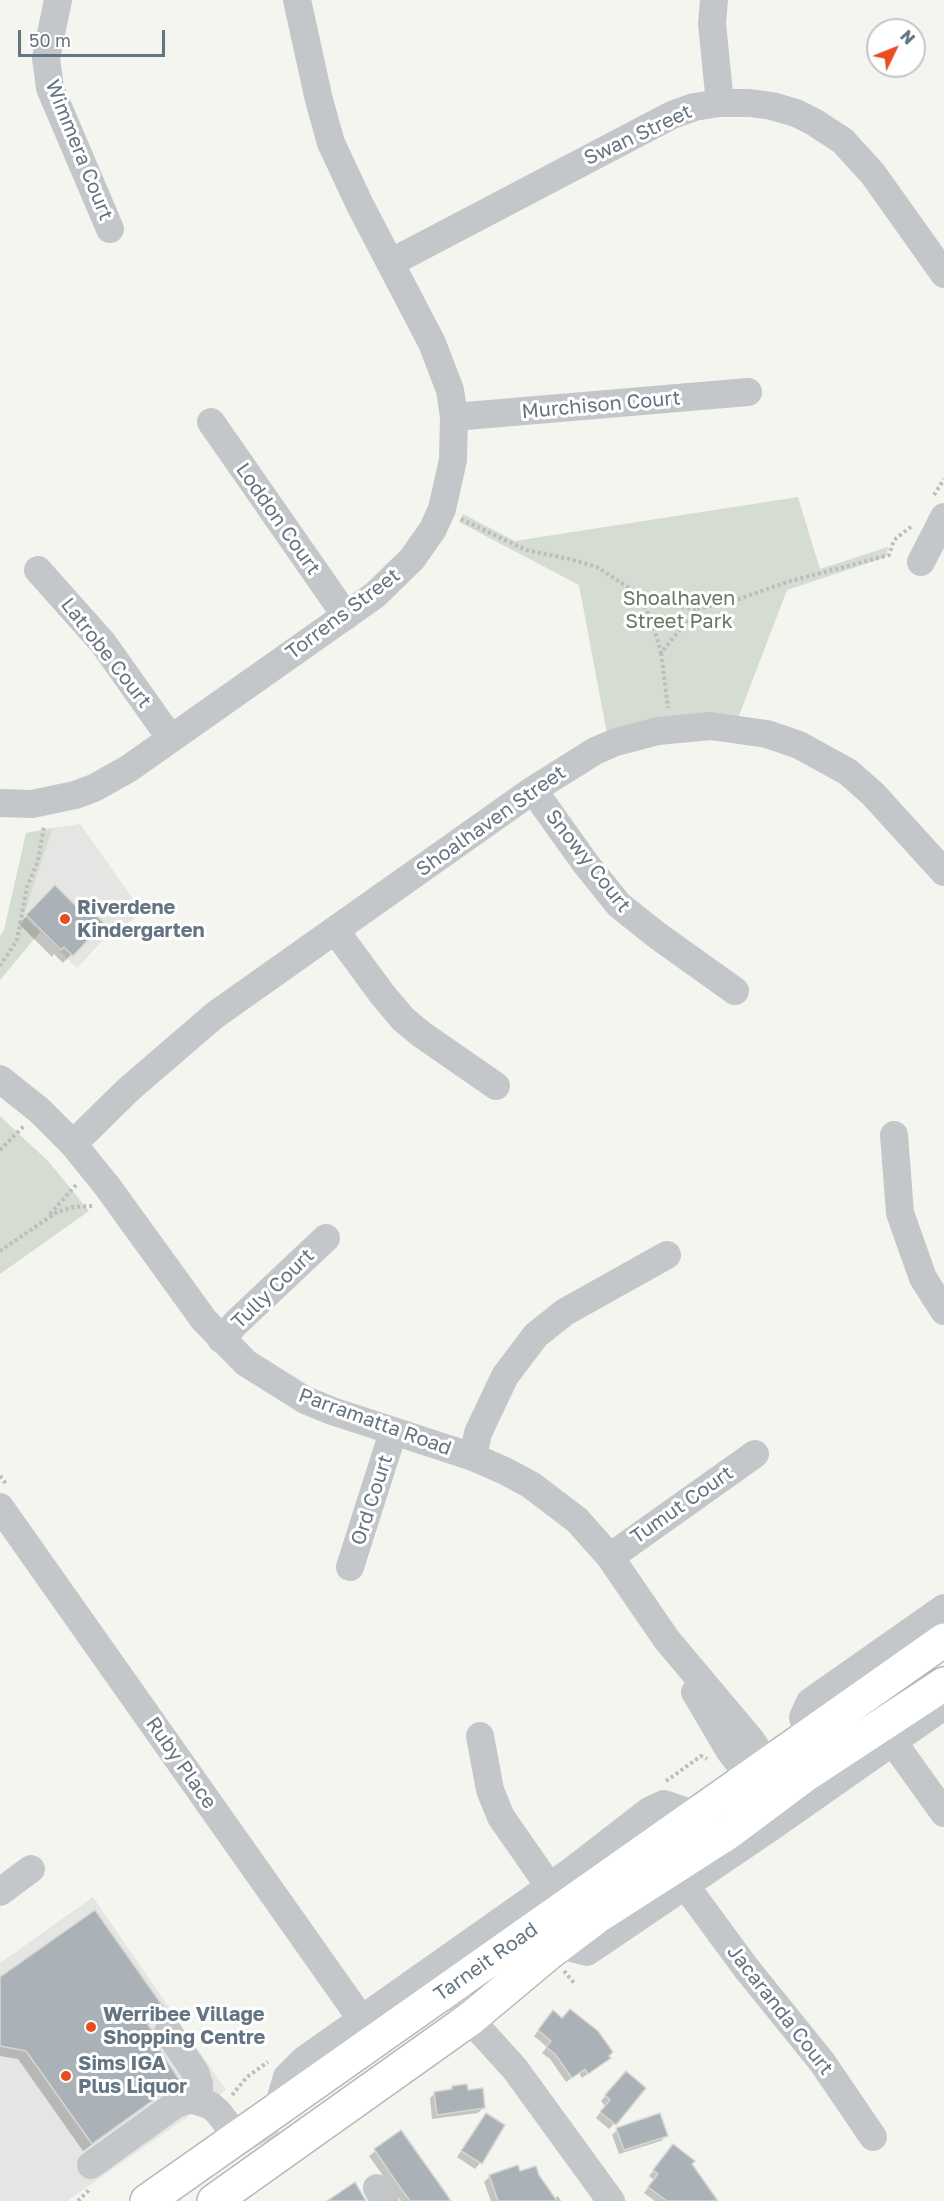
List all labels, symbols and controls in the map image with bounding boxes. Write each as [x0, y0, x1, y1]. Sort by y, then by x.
scale bar [21, 18, 168, 56]
north arrow [866, 18, 926, 78]
text: N [896, 26, 919, 48]
text: 50 m [29, 29, 71, 51]
street label: Wimmera Court [40, 76, 118, 224]
street label: Swan Street [580, 100, 696, 170]
street label: Murchison Court [521, 386, 681, 424]
street label: Loddon Court [231, 458, 325, 580]
street label: Torrens Street [281, 563, 405, 665]
park label: Shoalhaven Street Park [623, 587, 735, 634]
street label: Latrobe Court [56, 593, 156, 713]
street label: Shoalhaven Street [412, 760, 570, 882]
street label: Snowy Court [540, 805, 636, 917]
place label: Riverdene Kindergarten [77, 896, 205, 943]
marker: Riverdene Kindergarten [58, 912, 72, 926]
street label: Tully Court [227, 1244, 319, 1334]
street label: Parramatta Road [295, 1383, 455, 1461]
street label: Ord Court [346, 1452, 398, 1548]
street label: Tumut Court [626, 1461, 738, 1549]
street label: Ruby Place [141, 1712, 221, 1814]
street label: Tarneit Road [430, 1917, 542, 2007]
street label: Jacaranda Court [722, 1940, 838, 2080]
place label: Werribee Village Shopping Centre [103, 2003, 265, 2050]
marker: Werribee Village Shopping Centre [84, 2020, 98, 2034]
place label: Sims IGA Plus Liquor [78, 2052, 187, 2099]
marker: Sims IGA Plus Liquor [59, 2069, 73, 2083]

